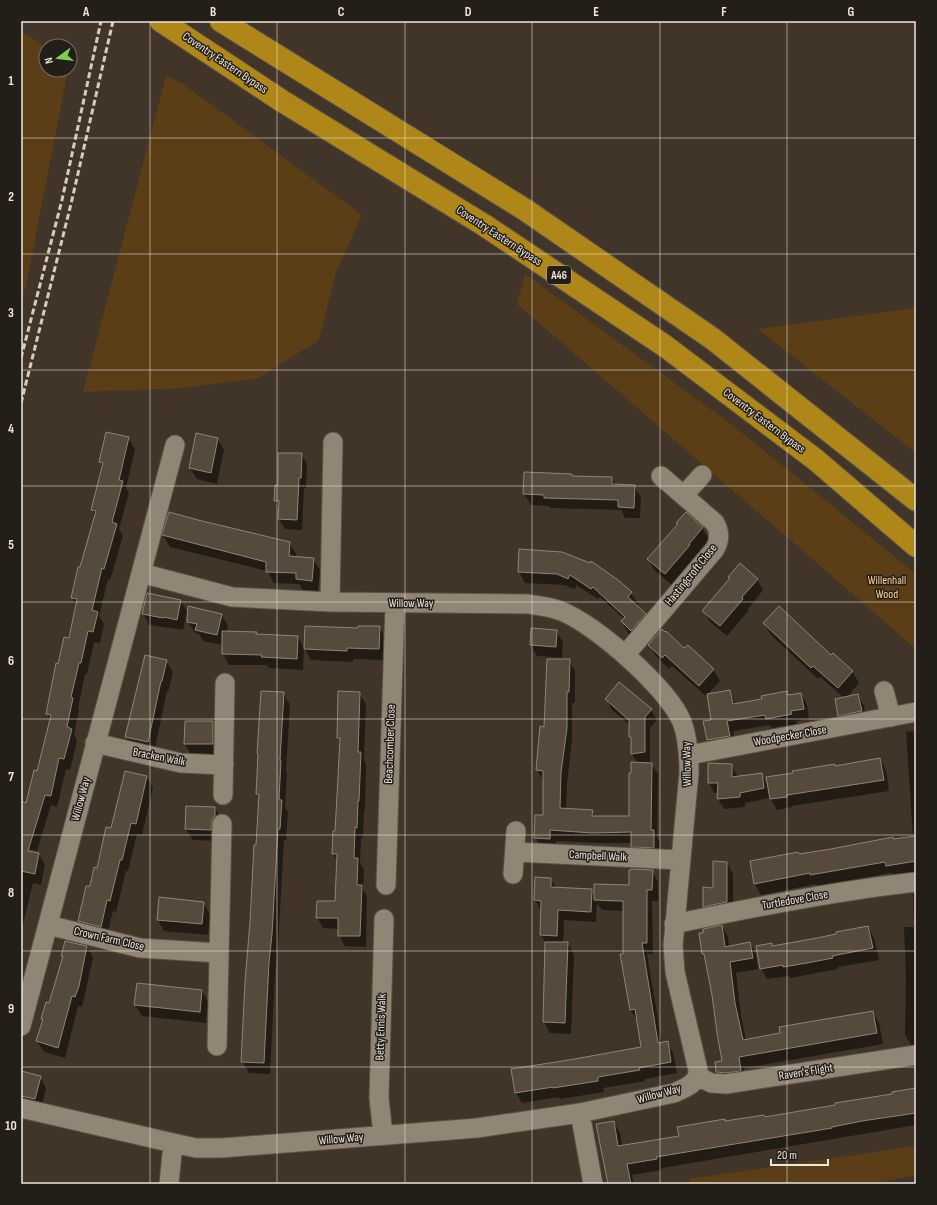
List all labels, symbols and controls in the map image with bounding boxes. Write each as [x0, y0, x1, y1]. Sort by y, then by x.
text: A [82, 4, 90, 20]
text: B [210, 4, 216, 20]
text: C [338, 4, 345, 20]
text: D [465, 4, 472, 20]
text: E [593, 4, 599, 20]
text: F [721, 4, 727, 20]
text: G [848, 4, 855, 20]
street label: Coventry Eastern Bypass [180, 29, 270, 97]
north arrow [38, 38, 78, 78]
text: N [42, 56, 56, 65]
text: 1 [8, 73, 14, 89]
text: 2 [8, 189, 14, 205]
street label: Coventry Eastern Bypass [453, 203, 545, 269]
road number: A46 [547, 266, 571, 284]
text: 3 [8, 305, 14, 321]
street label: Coventry Eastern Bypass [720, 385, 808, 457]
text: 4 [8, 421, 14, 437]
text: 5 [8, 537, 14, 553]
street label: Hastingcroft Close [662, 541, 721, 609]
park label: Willenhall Wood [868, 573, 906, 602]
street label: Willow Way [389, 596, 434, 611]
text: 6 [8, 653, 14, 669]
street label: Beachcomber Close [381, 704, 399, 784]
street label: Woodpecker Close [752, 722, 828, 750]
street label: Willow Way [679, 741, 695, 787]
street label: Bracken Walk [131, 745, 187, 770]
text: 7 [8, 769, 14, 785]
street label: Willow Way [68, 775, 94, 823]
street label: Campbell Walk [569, 847, 628, 865]
text: 8 [8, 885, 14, 901]
street label: Turtledove Close [761, 887, 829, 913]
street label: Crown Farm Close [72, 924, 146, 954]
street label: Betty Ennis Walk [372, 993, 390, 1061]
text: 9 [8, 1001, 14, 1017]
street label: Raven's Flight [778, 1060, 835, 1084]
street label: Willow Way [635, 1081, 683, 1107]
text: 10 [5, 1118, 17, 1134]
street label: Willow Way [318, 1130, 364, 1148]
scale bar [771, 1141, 828, 1167]
text: 20 m [777, 1148, 797, 1163]

